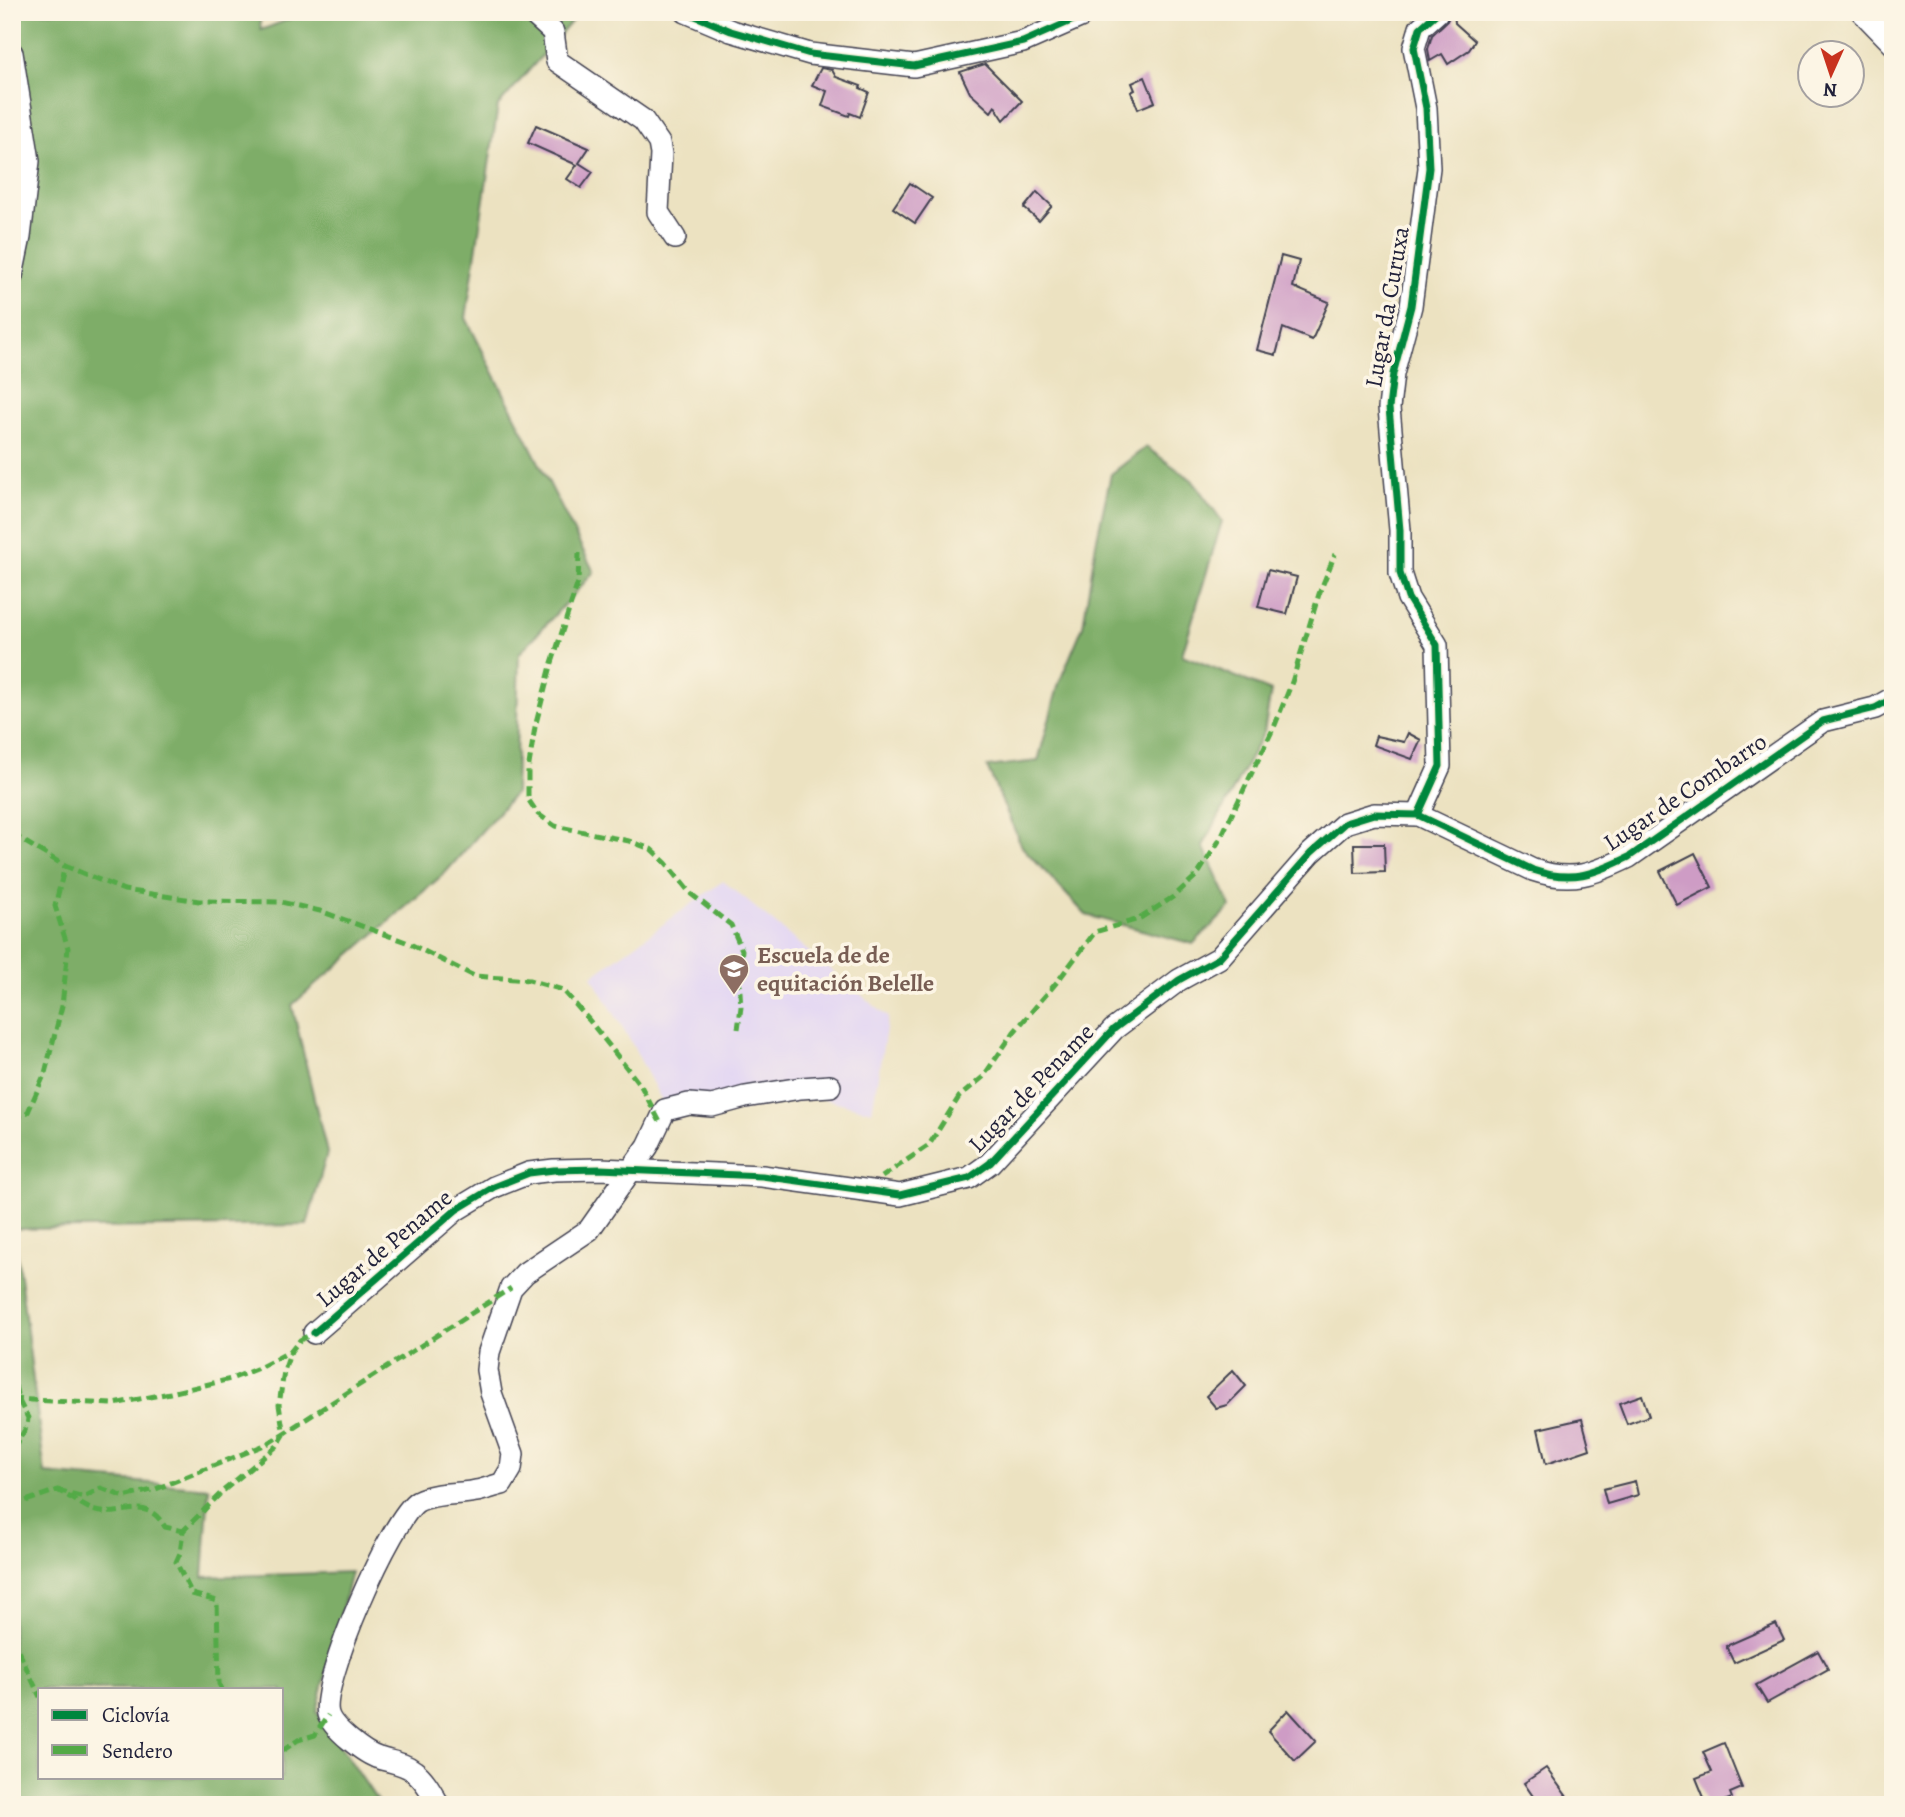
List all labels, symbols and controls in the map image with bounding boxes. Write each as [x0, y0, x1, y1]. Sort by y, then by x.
north arrow [1797, 38, 1867, 108]
text: N [1822, 77, 1838, 103]
street label: Lugar da Curuxa [1357, 223, 1417, 390]
street label: Lugar de Combarro [1597, 725, 1773, 858]
place label: Escuela de de equitación Belelle [757, 939, 934, 999]
school or university icon: Escuela de de equitación Belelle [717, 952, 751, 996]
street label: Lugar de Pename [961, 1016, 1101, 1160]
street label: Lugar de Pename [309, 1182, 459, 1314]
legend [38, 1688, 284, 1778]
text: Ciclovía [102, 1701, 170, 1729]
text: Sendero [102, 1737, 173, 1765]

